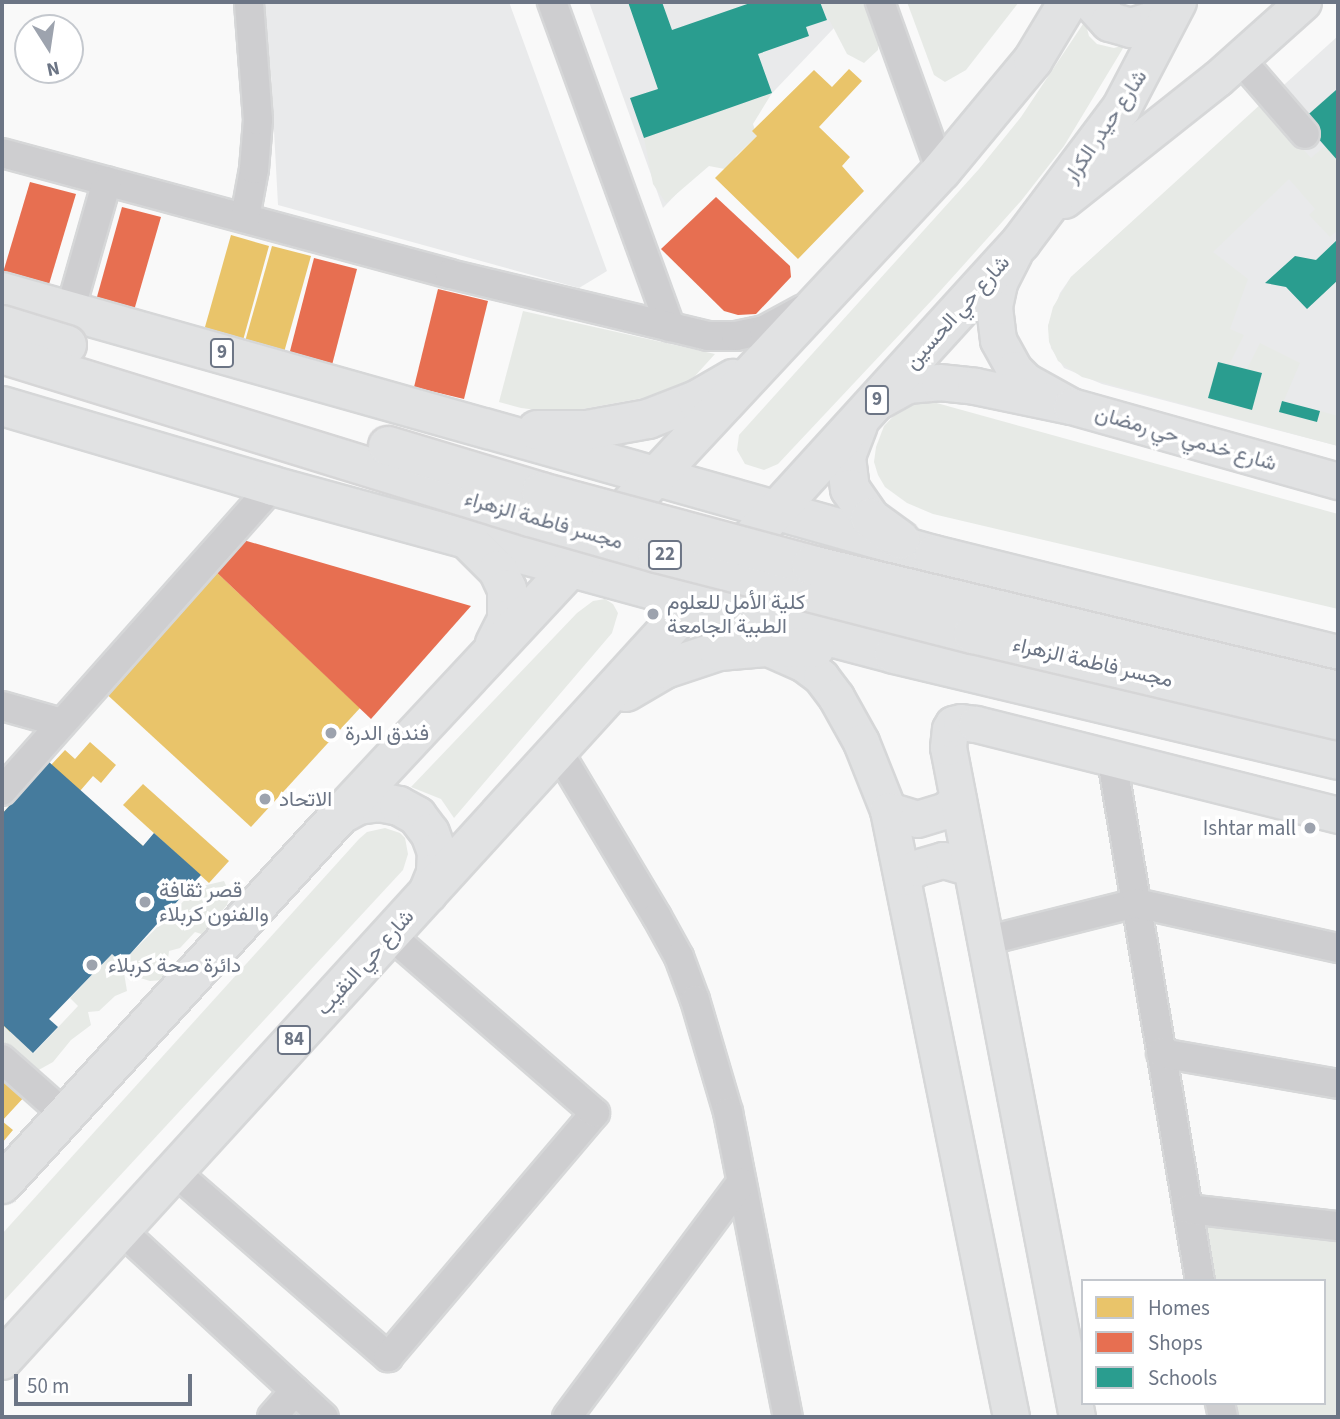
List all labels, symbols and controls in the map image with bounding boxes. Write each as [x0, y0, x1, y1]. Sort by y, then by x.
north arrow [14, 14, 84, 84]
text: N [44, 54, 62, 83]
street label: شارع حيدر الكرار [1058, 65, 1152, 187]
street label: شارع حي الحسين [899, 250, 1015, 374]
road number: 9 [210, 338, 234, 368]
road number: 9 [865, 384, 889, 416]
street label: شارع خدمي حي رمضان [1092, 400, 1280, 476]
street label: مجسر فاطمة الزهراء [462, 485, 626, 555]
road number: 22 [648, 540, 682, 570]
place label: كلية الأمل للعلوم الطبية الجامعة [667, 589, 805, 639]
marker: كلية الأمل للعلوم الطبية الجامعة [645, 606, 661, 622]
street label: مجسر فاطمة الزهراء [1011, 631, 1175, 693]
place label: فندق الدرة [345, 720, 429, 746]
marker: فندق الدرة [323, 725, 339, 741]
place label: الاتحاد [279, 786, 332, 812]
marker: الاتحاد [257, 791, 273, 807]
place label: Ishtar mall [1203, 815, 1296, 841]
marker: Ishtar mall [1302, 820, 1318, 836]
place label: قصر ثقافة والفنون كربلاء [159, 877, 269, 927]
marker: قصر ثقافة والفنون كربلاء [137, 894, 153, 910]
street label: شارع حي النقيب [311, 904, 419, 1020]
place label: دائرة صحة كربلاء [108, 952, 241, 978]
marker: دائرة صحة كربلاء [82, 955, 102, 975]
road number: 84 [276, 1024, 312, 1056]
legend [1081, 1279, 1326, 1405]
text: Homes [1148, 1293, 1210, 1323]
text: Shops [1148, 1328, 1202, 1358]
scale bar [18, 1360, 196, 1404]
text: Schools [1148, 1363, 1217, 1393]
text: 50 m [27, 1371, 69, 1401]

